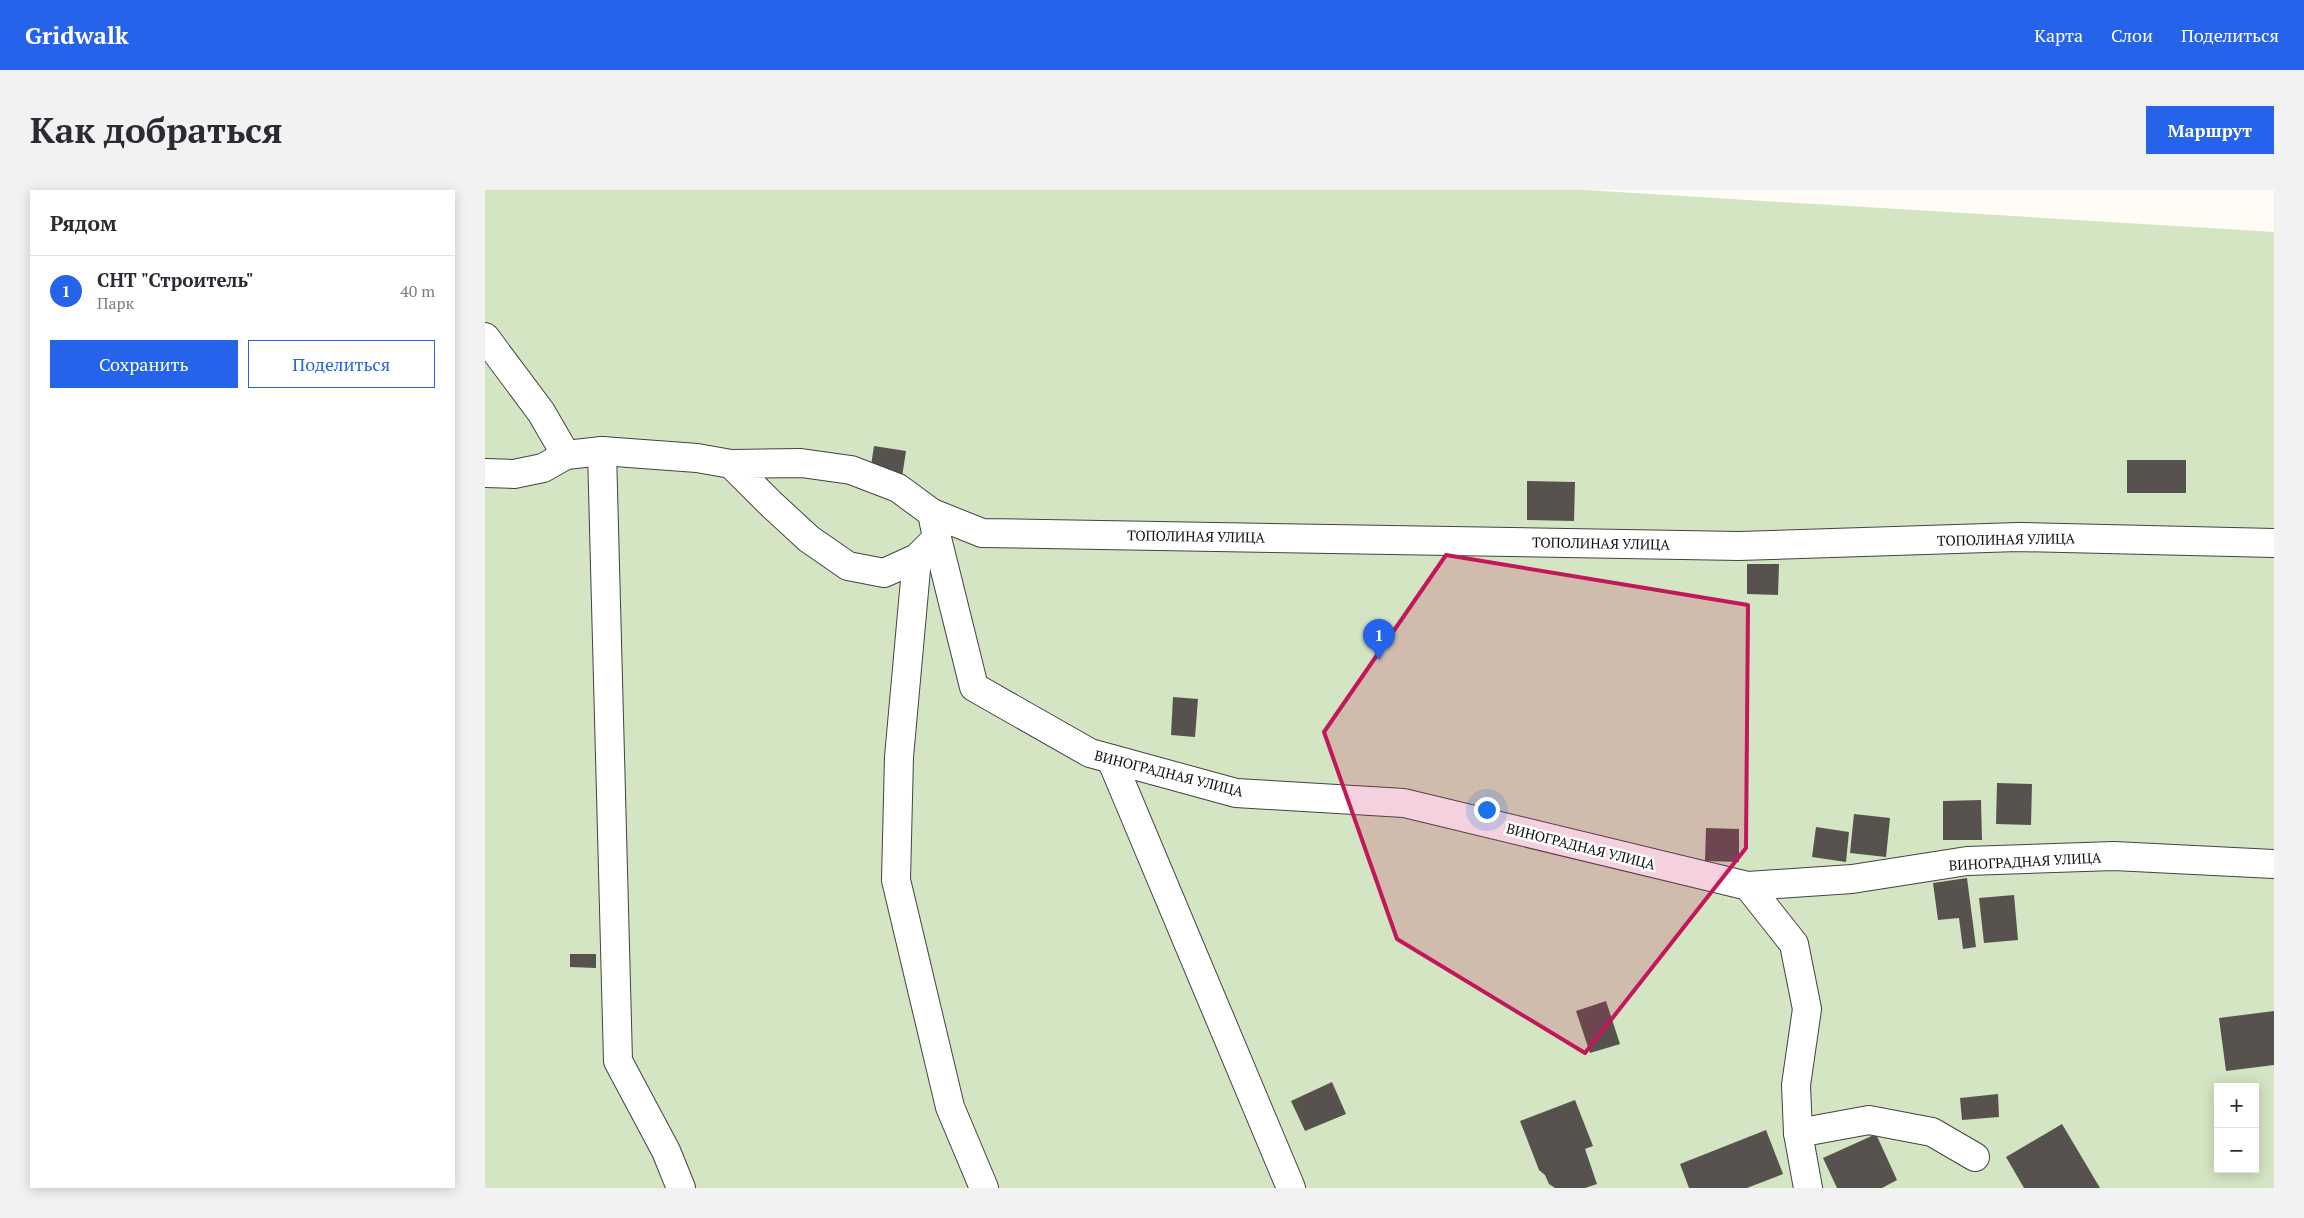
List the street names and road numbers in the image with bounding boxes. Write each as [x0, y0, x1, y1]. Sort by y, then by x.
street label: ТОПОЛИНАЯ УЛИЦА [1127, 525, 1266, 547]
street label: ТОПОЛИНАЯ УЛИЦА [1937, 528, 2076, 550]
street label: ТОПОЛИНАЯ УЛИЦА [1532, 532, 1671, 554]
street label: ВИНОГРАДНАЯ УЛИЦА [1093, 745, 1246, 801]
street label: ВИНОГРАДНАЯ УЛИЦА [1505, 818, 1658, 874]
street label: ВИНОГРАДНАЯ УЛИЦА [1948, 847, 2102, 874]

